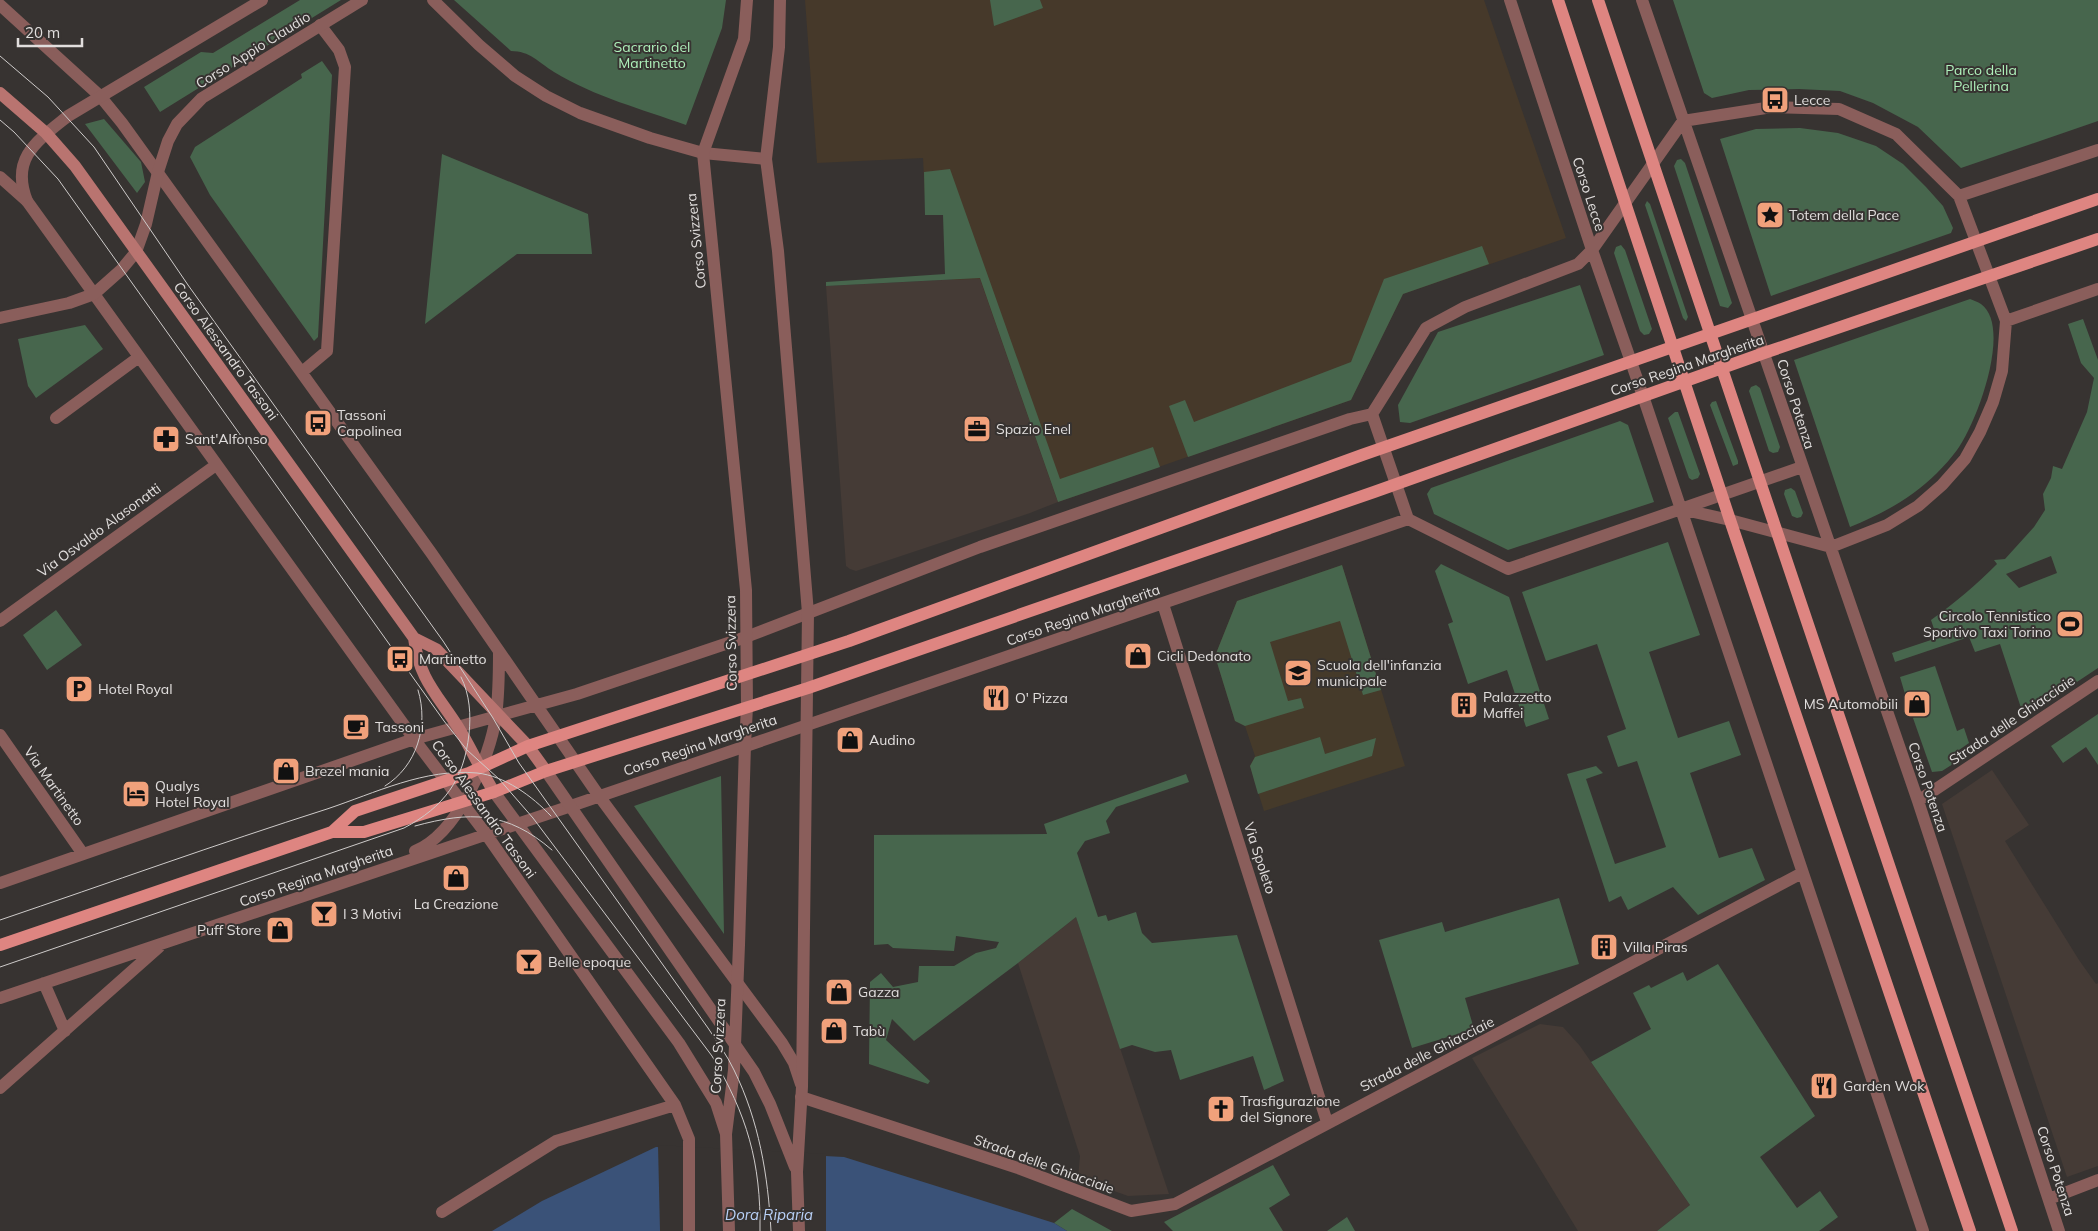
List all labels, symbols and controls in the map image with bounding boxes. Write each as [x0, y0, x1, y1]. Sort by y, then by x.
street label: Corso Appio Claudio [192, 7, 314, 93]
scale bar [18, 15, 81, 47]
text: 20 m [25, 23, 60, 42]
park label: Sacrario del Martinetto [614, 38, 690, 72]
park label: Parco della Pellerina [1945, 61, 2017, 95]
bus stop icon: Lecce [1760, 85, 1790, 115]
place label: Lecce [1794, 91, 1830, 109]
street label: Corso Lecce [1569, 155, 1609, 233]
street label: Corso Svizzera [682, 193, 710, 289]
place icon: Totem della Pace [1755, 200, 1785, 230]
place label: Totem della Pace [1789, 206, 1899, 224]
street label: Corso Alessandro Tassoni [170, 278, 282, 424]
street label: Corso Regina Margherita [1608, 330, 1766, 400]
street label: Corso Potenza [1773, 357, 1819, 451]
place label: Tassoni Capolinea [337, 406, 402, 440]
bus stop icon: Tassoni Capolinea [303, 408, 333, 438]
office icon: Spazio Enel [962, 414, 992, 444]
place label: Spazio Enel [996, 420, 1071, 438]
pharmacy icon: Sant'Alfonso [151, 424, 181, 454]
place label: Sant'Alfonso [185, 430, 268, 448]
street label: Via Osvaldo Alasonatti [34, 479, 164, 581]
street label: Corso Regina Margherita [1004, 580, 1162, 650]
street label: Corso Svizzera [721, 595, 741, 691]
place label: Circolo Tennistico Sportivo Taxi Torino [1923, 607, 2051, 641]
sports icon: Circolo Tennistico Sportivo Taxi Torino [2055, 609, 2085, 639]
shop icon: Cicli Dedonato [1123, 641, 1153, 671]
bus stop icon: Martinetto [385, 644, 415, 674]
place label: Cicli Dedonato [1157, 647, 1251, 665]
place label: Martinetto [419, 650, 486, 668]
place label: Scuola dell'infanzia municipale [1317, 656, 1442, 690]
school or university icon: Scuola dell'infanzia municipale [1283, 658, 1313, 688]
street label: Strada delle Ghiacciaie [1946, 671, 2078, 769]
parking icon: Hotel Royal [64, 674, 94, 704]
place label: Hotel Royal [98, 680, 173, 698]
restaurant icon: O' Pizza [981, 683, 1011, 713]
place label: Palazzetto Maffei [1483, 688, 1551, 722]
place label: O' Pizza [1015, 689, 1068, 707]
shop icon: MS Automobili [1902, 689, 1932, 719]
building icon: Palazzetto Maffei [1449, 690, 1479, 720]
place label: MS Automobili [1804, 695, 1898, 713]
street label: Corso Regina Margherita [621, 710, 779, 780]
cafe icon: Tassoni [341, 712, 371, 742]
place label: Tassoni [375, 718, 424, 736]
shop icon: Audino [835, 725, 865, 755]
place label: Audino [869, 731, 915, 749]
street label: Corso Alessandro Tassoni [428, 736, 540, 882]
street label: Corso Potenza [1904, 740, 1952, 834]
street label: Via Martinetto [20, 743, 88, 829]
shop icon: Brezel mania [271, 756, 301, 786]
place label: Brezel mania [305, 762, 389, 780]
place label: Qualys Hotel Royal [155, 777, 230, 811]
hotel icon: Qualys Hotel Royal [121, 779, 151, 809]
street label: Via Spoleto [1240, 820, 1280, 896]
street label: Corso Regina Margherita [237, 841, 395, 911]
shop icon: La Creazione [441, 863, 471, 893]
place label: La Creazione [414, 895, 498, 913]
bar icon: I 3 Motivi [309, 899, 339, 929]
place label: I 3 Motivi [343, 905, 401, 923]
shop icon: Puff Store [265, 915, 295, 945]
place label: Puff Store [197, 921, 261, 939]
building icon: Villa Piras [1589, 932, 1619, 962]
place label: Villa Piras [1623, 938, 1688, 956]
bar icon: Belle epoque [514, 947, 544, 977]
place label: Belle epoque [548, 953, 631, 971]
shop icon: Gazza [824, 977, 854, 1007]
place label: Gazza [858, 983, 900, 1001]
street label: Corso Svizzera [707, 998, 729, 1094]
street label: Strada delle Ghiacciaie [1357, 1012, 1497, 1096]
shop icon: Tabù [819, 1016, 849, 1046]
place label: Tabù [853, 1022, 885, 1040]
restaurant icon: Garden Wok [1809, 1071, 1839, 1101]
place label: Garden Wok [1843, 1077, 1925, 1095]
place label: Trasfigurazione del Signore [1240, 1092, 1340, 1126]
church icon: Trasfigurazione del Signore [1206, 1094, 1236, 1124]
street label: Corso Potenza [2033, 1124, 2079, 1218]
street label: Strada delle Ghiacciaie [971, 1130, 1117, 1198]
water label: Dora Riparia [725, 1205, 813, 1224]

